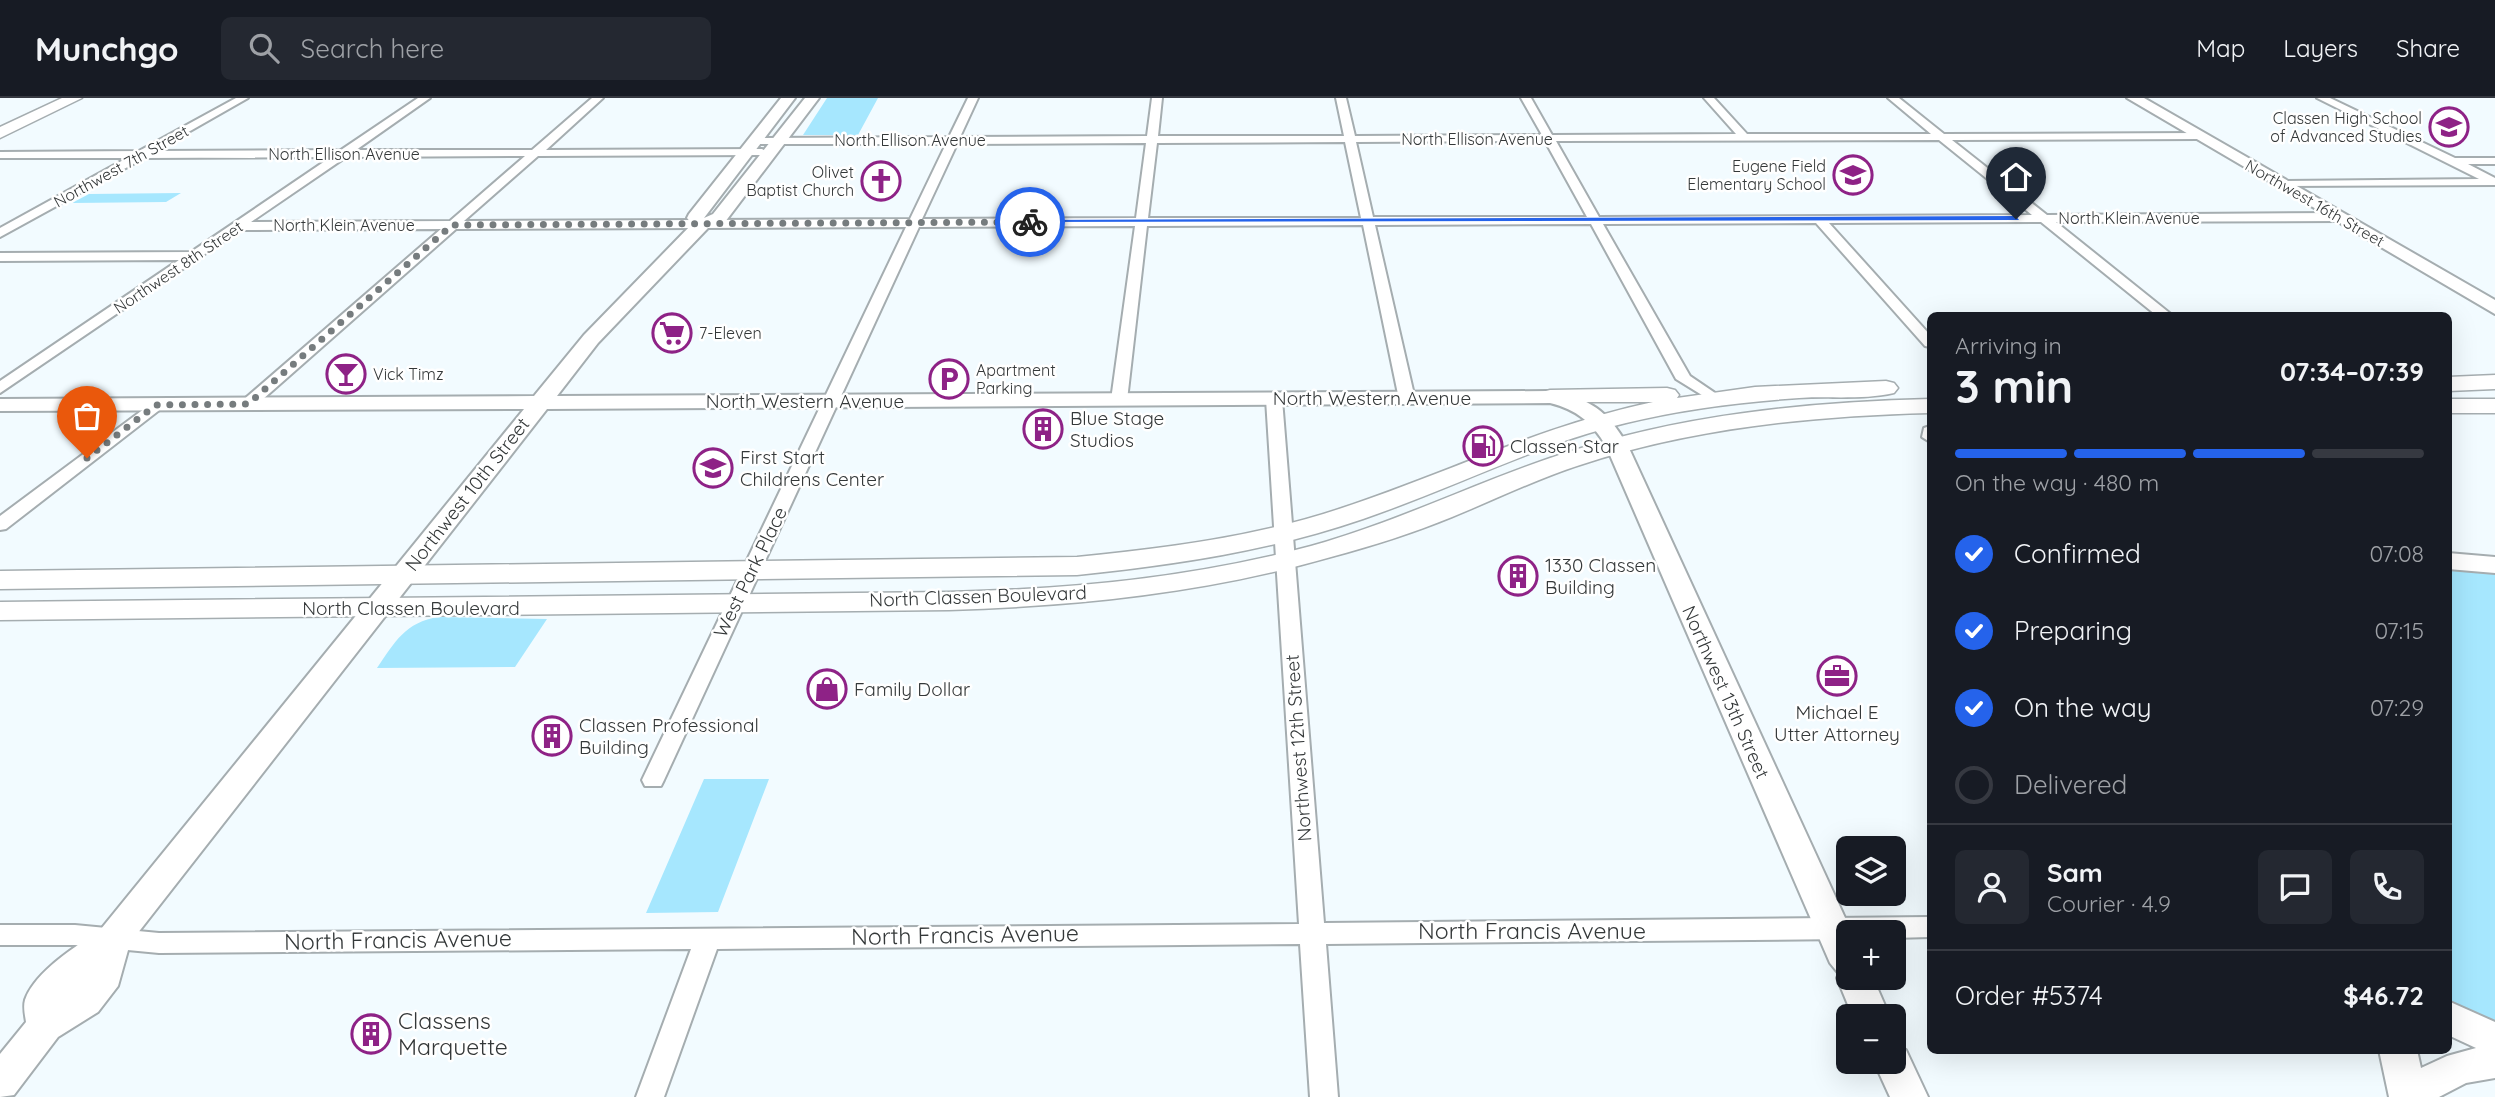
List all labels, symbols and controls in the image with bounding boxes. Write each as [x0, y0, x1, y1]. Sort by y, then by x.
search box [221, 17, 711, 80]
text: Munchgo [35, 28, 179, 69]
icon: search [245, 29, 283, 67]
text: Search here [301, 32, 444, 65]
text: Map [2196, 33, 2245, 63]
text: Layers [2283, 33, 2358, 63]
text: Share [2396, 33, 2460, 63]
school or university icon: Classen High School of Advanced Studies [2428, 106, 2470, 148]
place label: Classen High School of Advanced Studies [2270, 108, 2422, 146]
street label: Northwest 7th Street [50, 121, 192, 211]
street label: North Ellison Avenue [1401, 129, 1553, 149]
street label: North Ellison Avenue [834, 130, 986, 150]
street label: North Ellison Avenue [268, 144, 420, 164]
pin [1986, 147, 2046, 219]
school or university icon: Eugene Field Elementary School [1832, 154, 1874, 196]
street label: Northwest 16th Street [2242, 155, 2388, 251]
place label: Eugene Field Elementary School [1687, 156, 1826, 194]
icon: home [1997, 158, 2035, 196]
church icon: Olivet Baptist Church [860, 160, 902, 202]
place label: Olivet Baptist Church [746, 162, 854, 200]
courier [995, 187, 1065, 257]
icon: bike [1011, 203, 1049, 241]
street label: North Klein Avenue [2058, 208, 2200, 228]
street label: North Klein Avenue [273, 215, 415, 235]
street label: Northwest 8th Street [110, 216, 246, 318]
supermarket icon: 7-Eleven [651, 312, 693, 354]
place label: 7-Eleven [699, 323, 762, 343]
text: Arriving in [1955, 331, 2062, 360]
bar icon: Vick Timz [325, 353, 367, 395]
text: 07:34–07:39 [2280, 355, 2424, 388]
text: 3 min [1955, 357, 2073, 415]
parking icon: Apartment Parking [928, 358, 970, 400]
place label: Apartment Parking [976, 360, 1056, 398]
place label: Vick Timz [373, 364, 444, 384]
pin [57, 386, 117, 458]
street label: North Western Avenue [1273, 386, 1471, 410]
street label: North Western Avenue [706, 389, 904, 413]
icon: bag [68, 397, 106, 435]
place label: Blue Stage Studios [1070, 406, 1164, 452]
building icon: Blue Stage Studios [1022, 408, 1064, 450]
street label: Northwest 10th Street [400, 412, 534, 576]
fuel station icon: Classen Star [1462, 425, 1504, 467]
place label: Classen Star [1510, 434, 1620, 458]
place label: First Start Childrens Center [740, 445, 885, 491]
school or university icon: First Start Childrens Center [692, 447, 734, 489]
text: On the way · 480 m [1955, 468, 2159, 497]
street label: West Park Place [708, 503, 792, 641]
icon: check [1955, 535, 1993, 573]
text: Confirmed [2014, 537, 2141, 570]
text: 07:08 [2369, 539, 2424, 568]
place label: 1330 Classen Building [1545, 553, 1656, 599]
building icon: 1330 Classen Building [1497, 555, 1539, 597]
street label: North Classen Boulevard [869, 580, 1087, 612]
street label: North Classen Boulevard [302, 596, 520, 620]
street label: Northwest 13th Street [1677, 602, 1775, 782]
icon: check [1955, 612, 1993, 650]
text: Preparing [2014, 614, 2132, 647]
text: 07:15 [2374, 616, 2424, 645]
street label: Northwest 12th Street [1279, 654, 1317, 842]
office icon: Michael E Utter Attorney [1816, 655, 1858, 697]
shop icon: Family Dollar [806, 668, 848, 710]
place label: Family Dollar [854, 677, 971, 701]
icon: check [1955, 689, 1993, 727]
text: On the way [2014, 691, 2152, 724]
text: 07:29 [2370, 693, 2424, 722]
place label: Michael E Utter Attorney [1774, 700, 1900, 746]
place label: Classen Professional Building [579, 713, 759, 759]
building icon: Classen Professional Building [531, 715, 573, 757]
text: Delivered [2014, 768, 2127, 801]
map controls [1836, 836, 1906, 1074]
button: layers [1836, 836, 1906, 906]
button: person [1955, 850, 2029, 924]
button: chat [2258, 850, 2332, 924]
button: phone [2350, 850, 2424, 924]
text: Sam [2047, 856, 2103, 889]
text: Courier · 4.9 [2047, 889, 2171, 918]
street label: North Francis Avenue [1418, 916, 1646, 945]
street label: North Francis Avenue [851, 918, 1079, 951]
button: + [1836, 920, 1906, 990]
street label: North Francis Avenue [284, 923, 512, 956]
text: Order #5374 [1955, 979, 2103, 1012]
text: $46.72 [2343, 979, 2424, 1012]
button: − [1836, 1004, 1906, 1074]
place label: Classens Marquette [398, 1006, 508, 1061]
building icon: Classens Marquette [350, 1013, 392, 1055]

